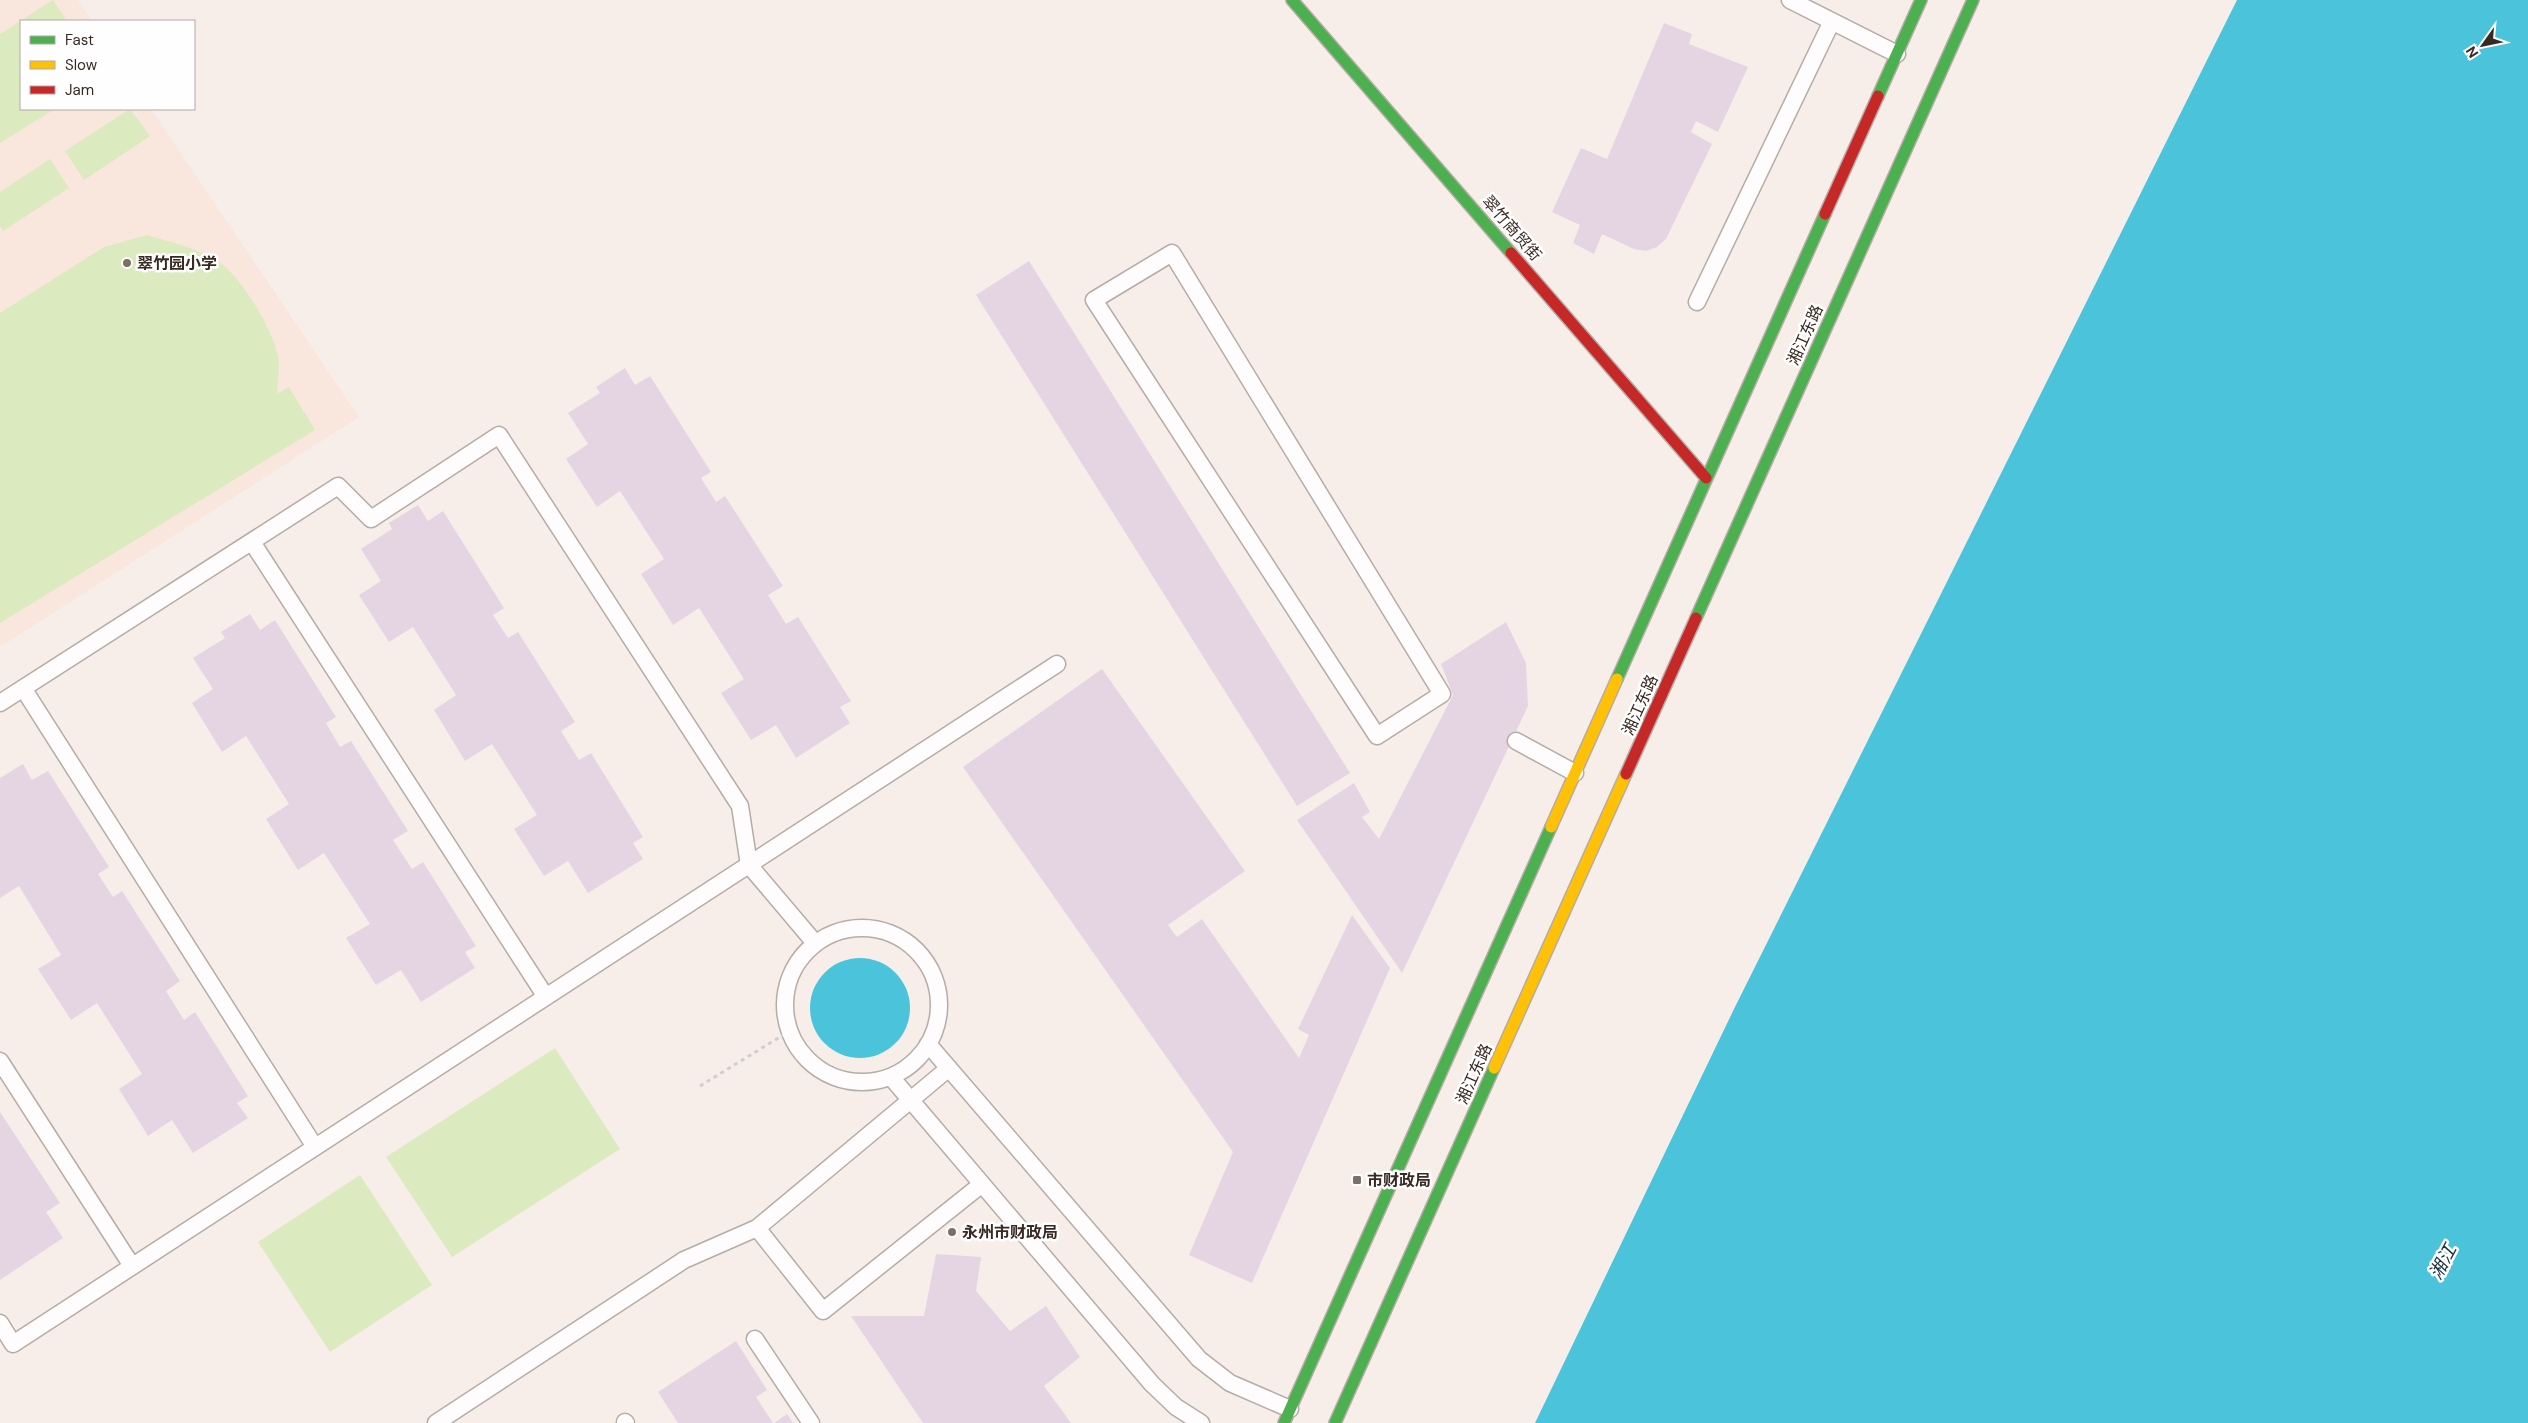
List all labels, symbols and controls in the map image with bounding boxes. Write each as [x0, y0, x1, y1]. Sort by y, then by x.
legend [20, 20, 195, 110]
north arrow [2458, 20, 2508, 70]
text: Fast [65, 30, 94, 50]
text: N [2462, 43, 2482, 61]
text: Slow [65, 55, 98, 75]
text: Jam [65, 80, 94, 100]
street label: 翠竹商贸街 [1478, 191, 1546, 265]
place label: 翠竹园小学 [137, 253, 217, 274]
marker: 翠竹园小学 [121, 257, 133, 269]
street label: 湘江东路 [1782, 301, 1828, 369]
street label: 湘江东路 [1617, 671, 1663, 739]
street label: 湘江东路 [1451, 1040, 1497, 1108]
place label: 市财政局 [1367, 1170, 1431, 1191]
marker: 市财政局 [1351, 1174, 1363, 1186]
place label: 永州市财政局 [962, 1222, 1058, 1243]
marker: 永州市财政局 [946, 1226, 958, 1238]
water label: 湘江 [2424, 1239, 2463, 1284]

